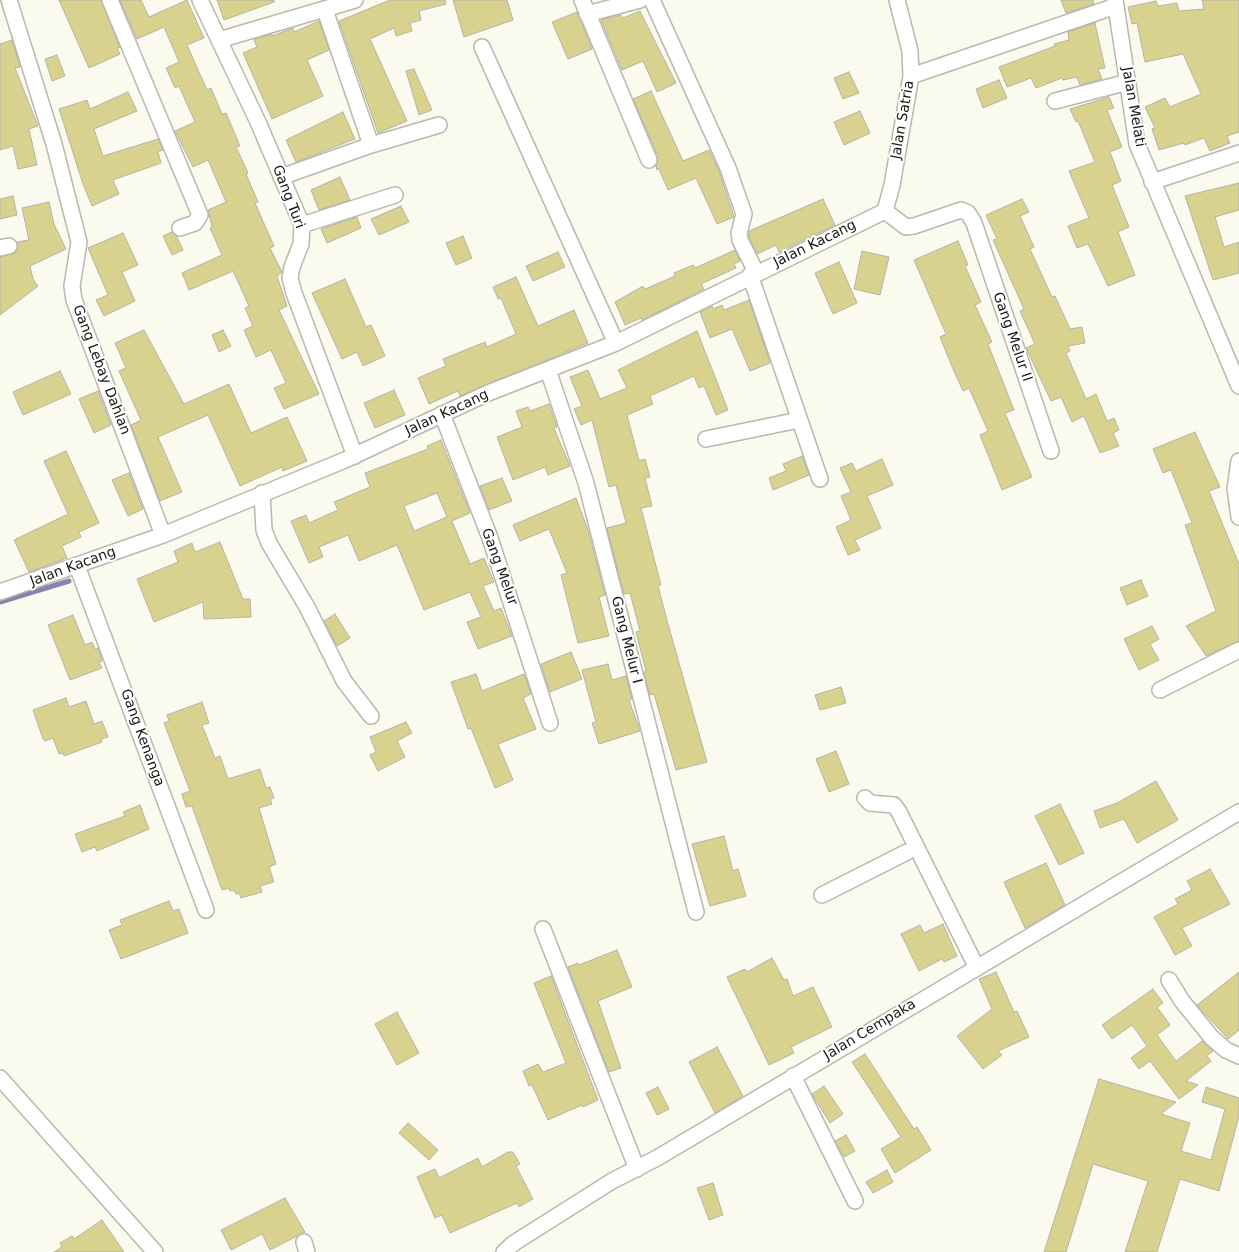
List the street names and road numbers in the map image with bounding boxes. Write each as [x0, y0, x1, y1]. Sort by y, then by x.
street label: Jalan Melati [1118, 66, 1148, 148]
street label: Jalan Satria [888, 79, 918, 161]
street label: Gang Turi [268, 163, 308, 231]
street label: Jalan Kacang [771, 217, 859, 271]
street label: Gang Melur II [989, 290, 1035, 384]
street label: Gang Lebay Dahlan [69, 303, 133, 437]
street label: Jalan Kacang [403, 386, 491, 440]
street label: Gang Melur [477, 526, 521, 608]
street label: Jalan Kacang [28, 544, 118, 590]
street label: Gang Melur I [607, 595, 645, 685]
street label: Gang Kenanga [117, 687, 167, 789]
street label: Jalan Cempaka [821, 996, 919, 1064]

